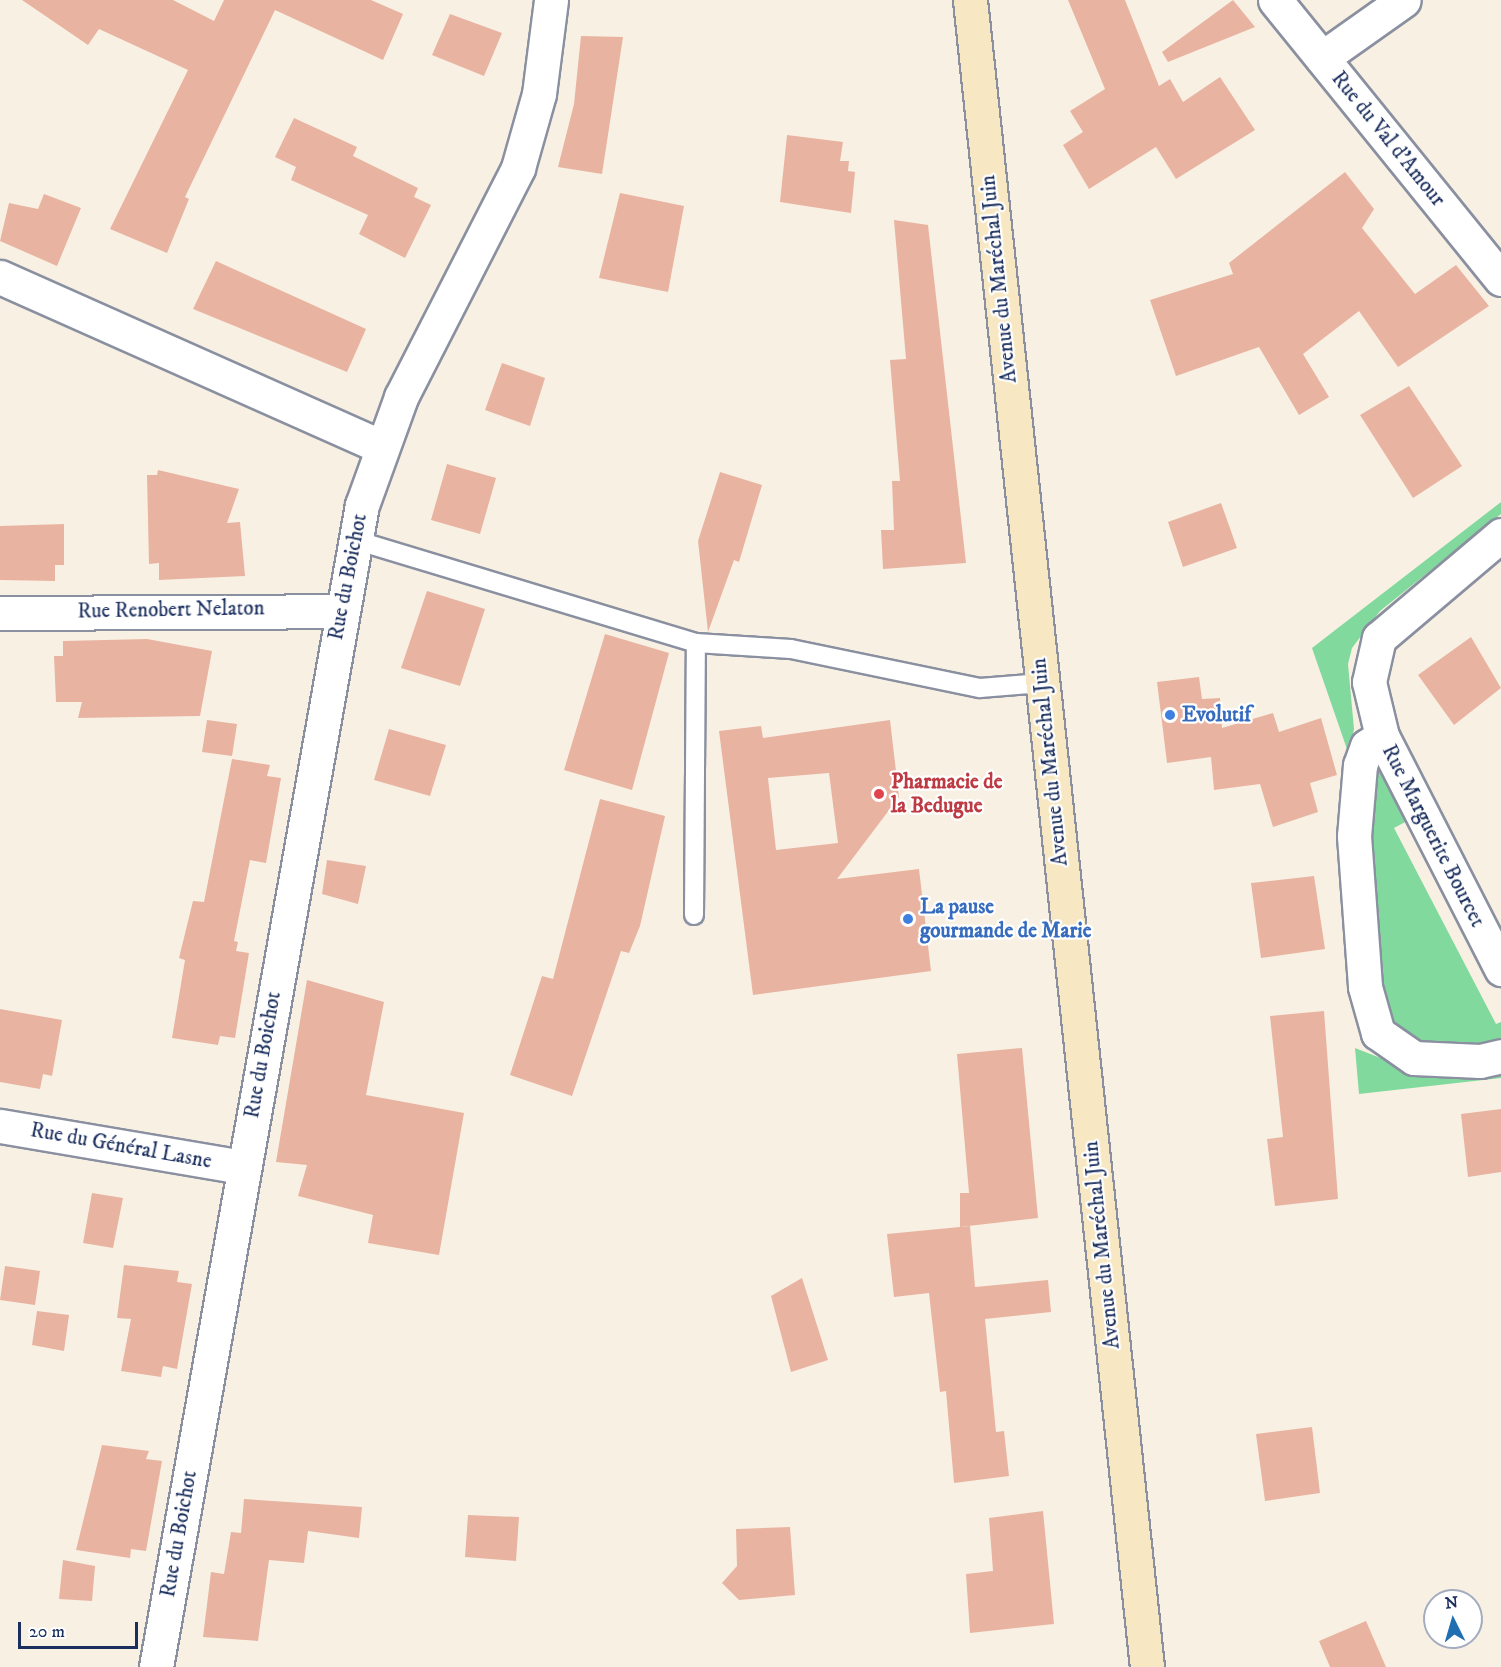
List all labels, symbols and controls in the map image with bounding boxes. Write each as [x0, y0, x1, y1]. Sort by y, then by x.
street label: Rue du Val d'Amour [1326, 66, 1450, 212]
street label: Avenue du Maréchal Juin [976, 174, 1022, 384]
street label: Rue du Boichot [323, 512, 373, 642]
street label: Rue Renobert Nelaton [77, 596, 265, 624]
street label: Avenue du Maréchal Juin [1027, 657, 1073, 867]
place label: Evolutif [1182, 702, 1251, 728]
marker: Evolutif [1163, 708, 1177, 722]
street label: Rue Marguerite Bourcet [1376, 741, 1490, 931]
place label: Pharmacie de la Bedugue [891, 769, 1002, 819]
marker: Pharmacie de la Bedugue [872, 787, 886, 801]
place label: La pause gourmande de Marie [920, 894, 1091, 944]
marker: La pause gourmande de Marie [901, 912, 915, 926]
street label: Rue du Boichot [239, 990, 287, 1120]
street label: Rue du Général Lasne [28, 1118, 214, 1174]
street label: Avenue du Maréchal Juin [1079, 1140, 1125, 1350]
street label: Rue du Boichot [155, 1469, 203, 1599]
north arrow [1423, 1589, 1483, 1649]
text: N [1444, 1593, 1459, 1614]
scale bar [21, 1610, 141, 1648]
text: 20 m [29, 1621, 65, 1643]

